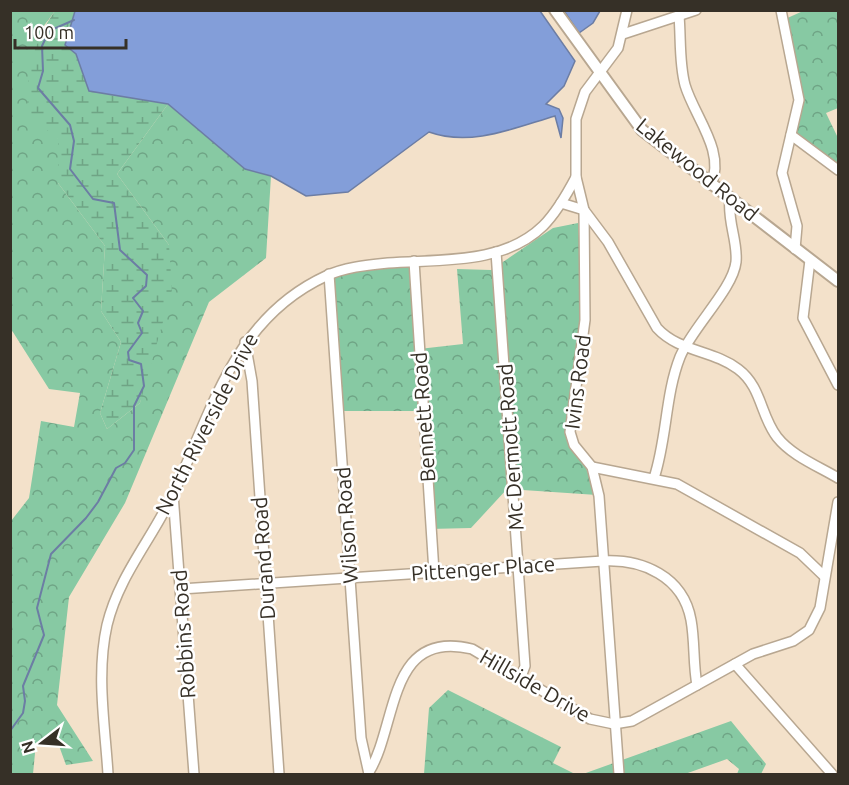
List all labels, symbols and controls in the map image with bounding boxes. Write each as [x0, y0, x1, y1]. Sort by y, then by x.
scale bar [15, 12, 126, 50]
text: 100 m [24, 22, 74, 42]
street label: Lakewood Road [632, 113, 763, 226]
street label: North Riverside Drive [150, 329, 262, 518]
street label: Ivins Road [559, 333, 595, 431]
street label: Bennett Road [406, 351, 440, 483]
street label: Mc Dermott Road [492, 363, 528, 531]
street label: Wilson Road [330, 466, 362, 584]
street label: Durand Road [247, 496, 279, 620]
street label: Pittenger Place [410, 551, 556, 585]
street label: Robbins Road [167, 569, 199, 699]
street label: Hillside Drive [476, 644, 595, 726]
north arrow [12, 713, 72, 773]
text: N [17, 739, 38, 756]

